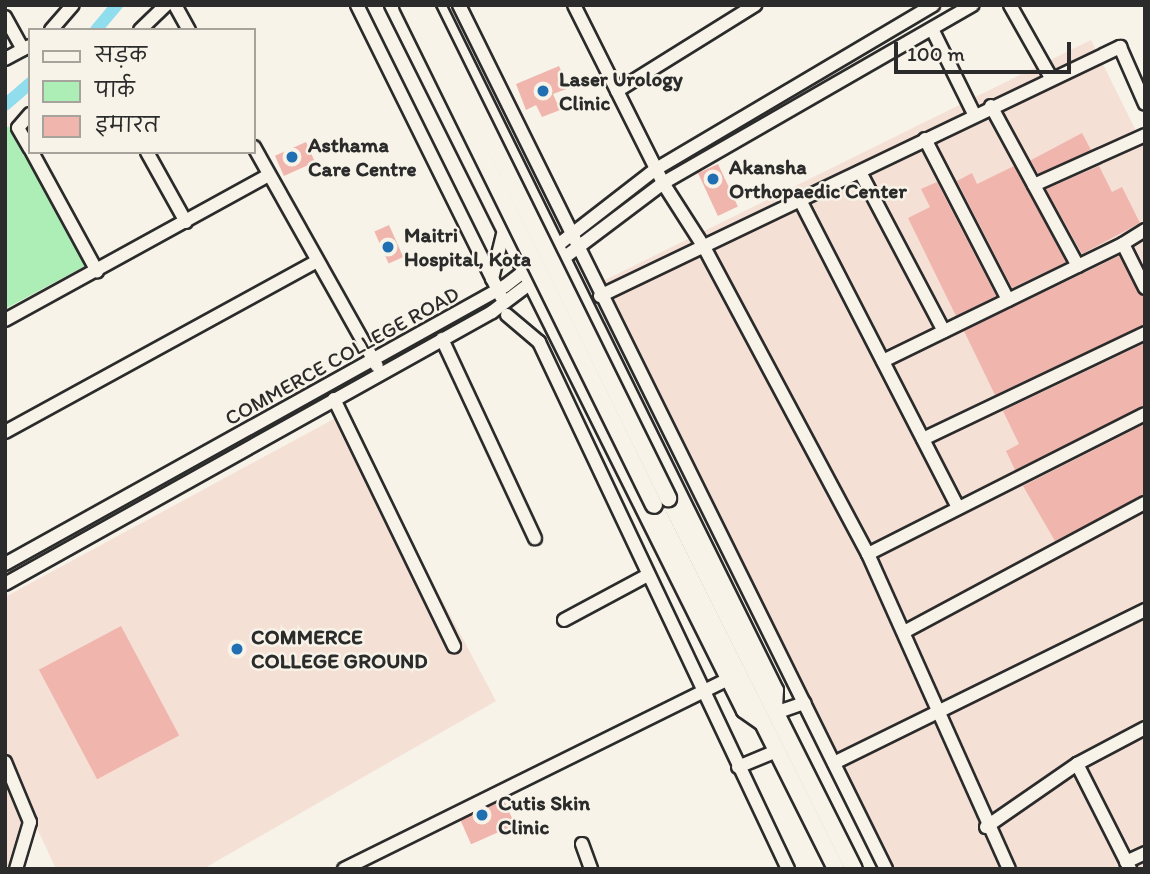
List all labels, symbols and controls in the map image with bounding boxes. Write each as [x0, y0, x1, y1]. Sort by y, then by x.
legend [28, 28, 256, 154]
scale bar [898, 28, 1075, 72]
text: 100 m [907, 41, 965, 66]
text: सड़क [95, 42, 147, 67]
place label: Laser Urology Clinic [559, 66, 683, 116]
text: पार्क [95, 77, 135, 102]
marker: Laser Urology Clinic [533, 81, 553, 101]
text: इमारत [95, 112, 159, 137]
place label: Asthama Care Centre [308, 132, 417, 182]
marker: Asthama Care Centre [282, 147, 302, 167]
place label: Akansha Orthopaedic Center [729, 154, 907, 204]
marker: Akansha Orthopaedic Center [703, 169, 723, 189]
place label: Maitri Hospital, Kota [404, 222, 531, 272]
marker: Maitri Hospital, Kota [378, 237, 398, 257]
street label: COMMERCE COLLEGE ROAD [221, 281, 463, 431]
place label: COMMERCE COLLEGE GROUND [251, 624, 428, 674]
marker: COMMERCE COLLEGE GROUND [229, 641, 245, 657]
place label: Cutis Skin Clinic [498, 790, 589, 840]
marker: Cutis Skin Clinic [472, 805, 492, 825]

